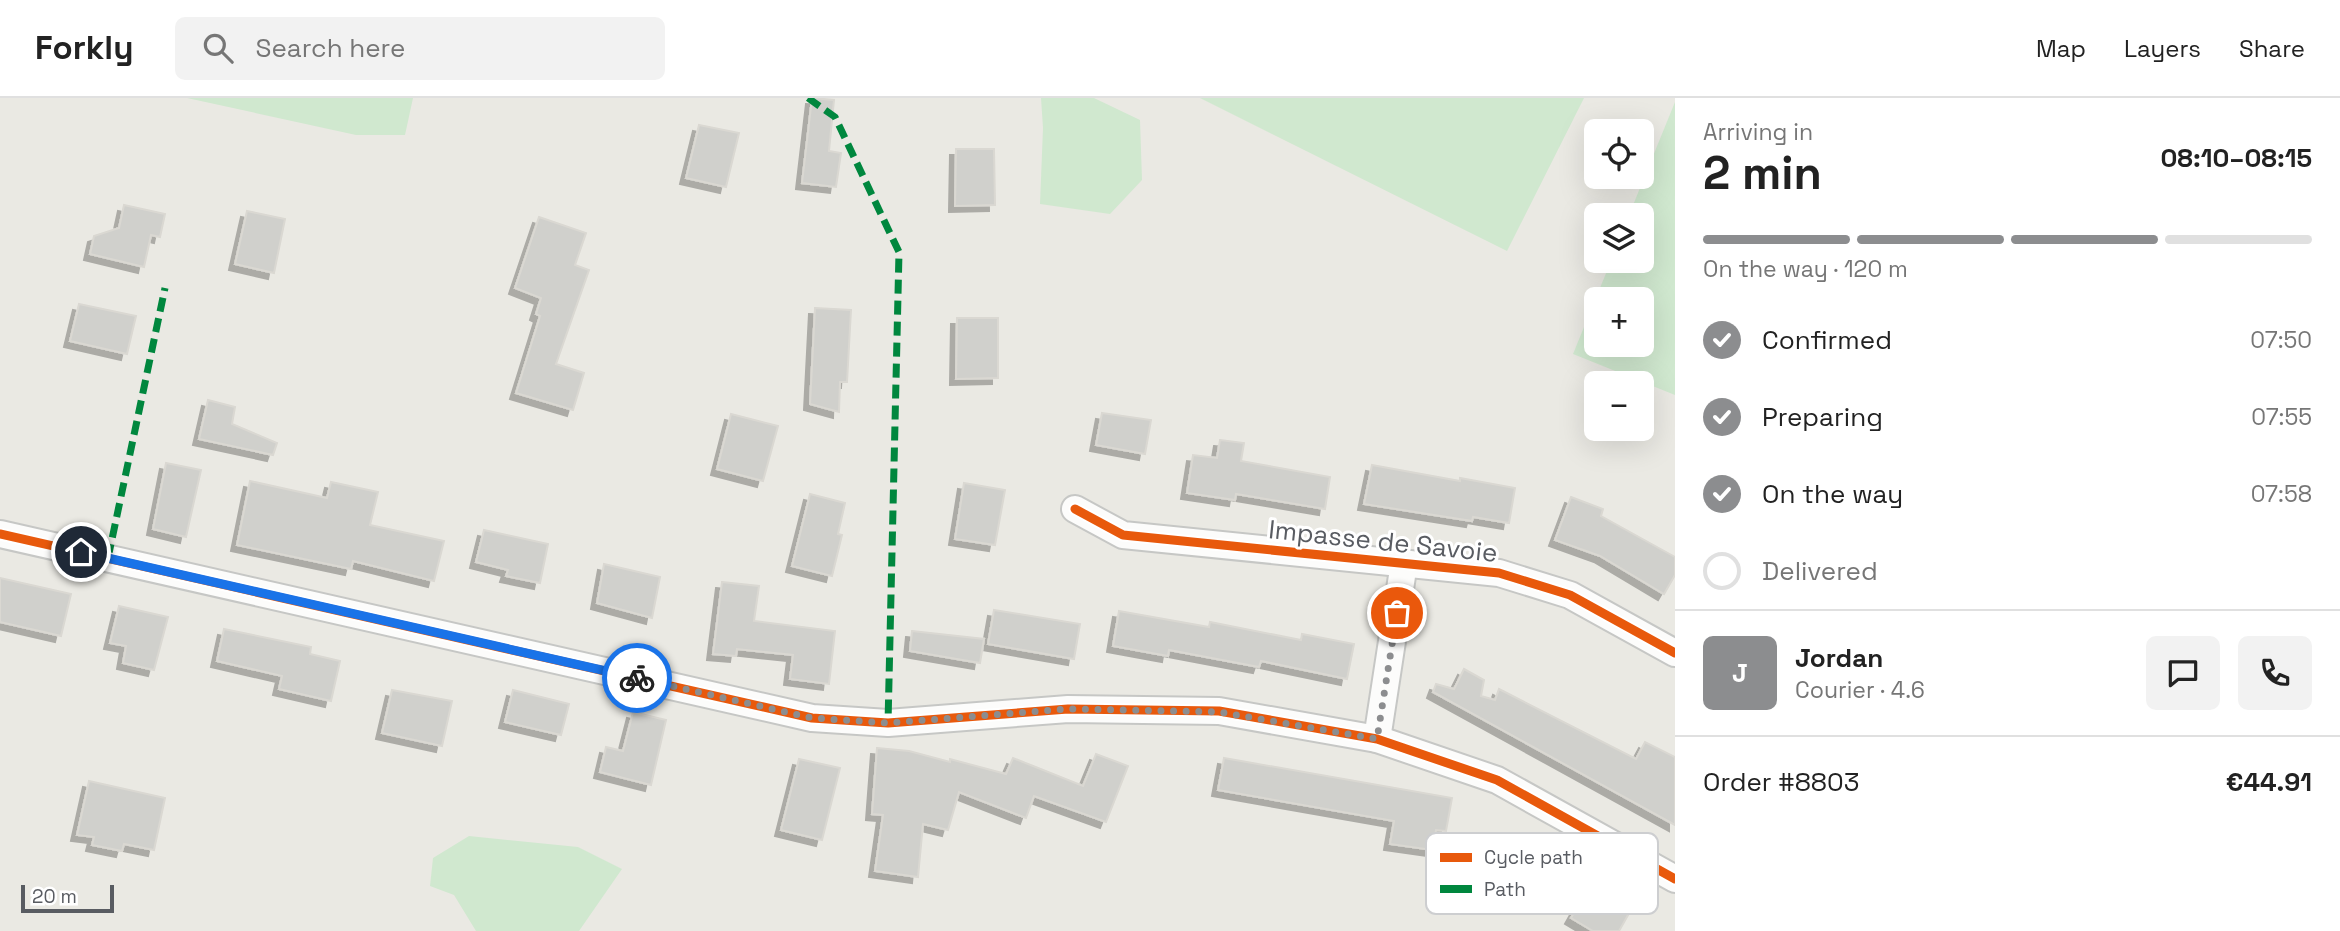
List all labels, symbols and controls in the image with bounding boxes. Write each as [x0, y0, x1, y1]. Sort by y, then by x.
search box [175, 17, 665, 80]
text: Forkly [35, 27, 133, 69]
icon: search [199, 29, 237, 67]
text: Search here [255, 31, 405, 65]
text: Map [2036, 33, 2086, 64]
text: Layers [2124, 33, 2201, 64]
text: Share [2239, 33, 2305, 64]
text: Arriving in [1703, 117, 1813, 147]
map controls [1584, 119, 1654, 441]
button: locate [1584, 119, 1654, 189]
text: 08:10–08:15 [2160, 141, 2312, 175]
text: 2 min [1703, 144, 1822, 202]
button: layers [1584, 203, 1654, 273]
text: On the way · 120 m [1703, 254, 1908, 284]
button: + [1584, 287, 1654, 357]
icon: check [1703, 321, 1741, 359]
text: Confirmed [1762, 323, 1892, 357]
text: 07:50 [2250, 325, 2312, 355]
button: − [1584, 371, 1654, 441]
icon: check [1703, 398, 1741, 436]
text: Preparing [1762, 400, 1883, 434]
text: 07:55 [2251, 402, 2312, 432]
icon: check [1703, 475, 1741, 513]
text: On the way [1762, 477, 1903, 511]
text: 07:58 [2251, 479, 2312, 509]
street label: Impasse de Savoie [1267, 512, 1499, 570]
pin [51, 522, 111, 582]
icon: home [62, 533, 100, 571]
text: Delivered [1762, 554, 1878, 588]
pin [1367, 583, 1427, 643]
icon: bag [1378, 594, 1416, 632]
button: chat [2146, 636, 2220, 710]
button: phone [2238, 636, 2312, 710]
text: Jordan [1795, 641, 1883, 675]
courier [602, 643, 672, 713]
text: J [1732, 656, 1748, 690]
icon: bike [618, 659, 656, 697]
text: Courier · 4.6 [1795, 675, 1925, 705]
text: Order #8803 [1703, 765, 1859, 799]
text: €44.91 [2226, 765, 2312, 799]
legend [1426, 833, 1658, 914]
text: Cycle path [1484, 845, 1583, 870]
text: Path [1484, 877, 1526, 902]
scale bar [21, 882, 114, 914]
text: 20 m [32, 884, 77, 909]

